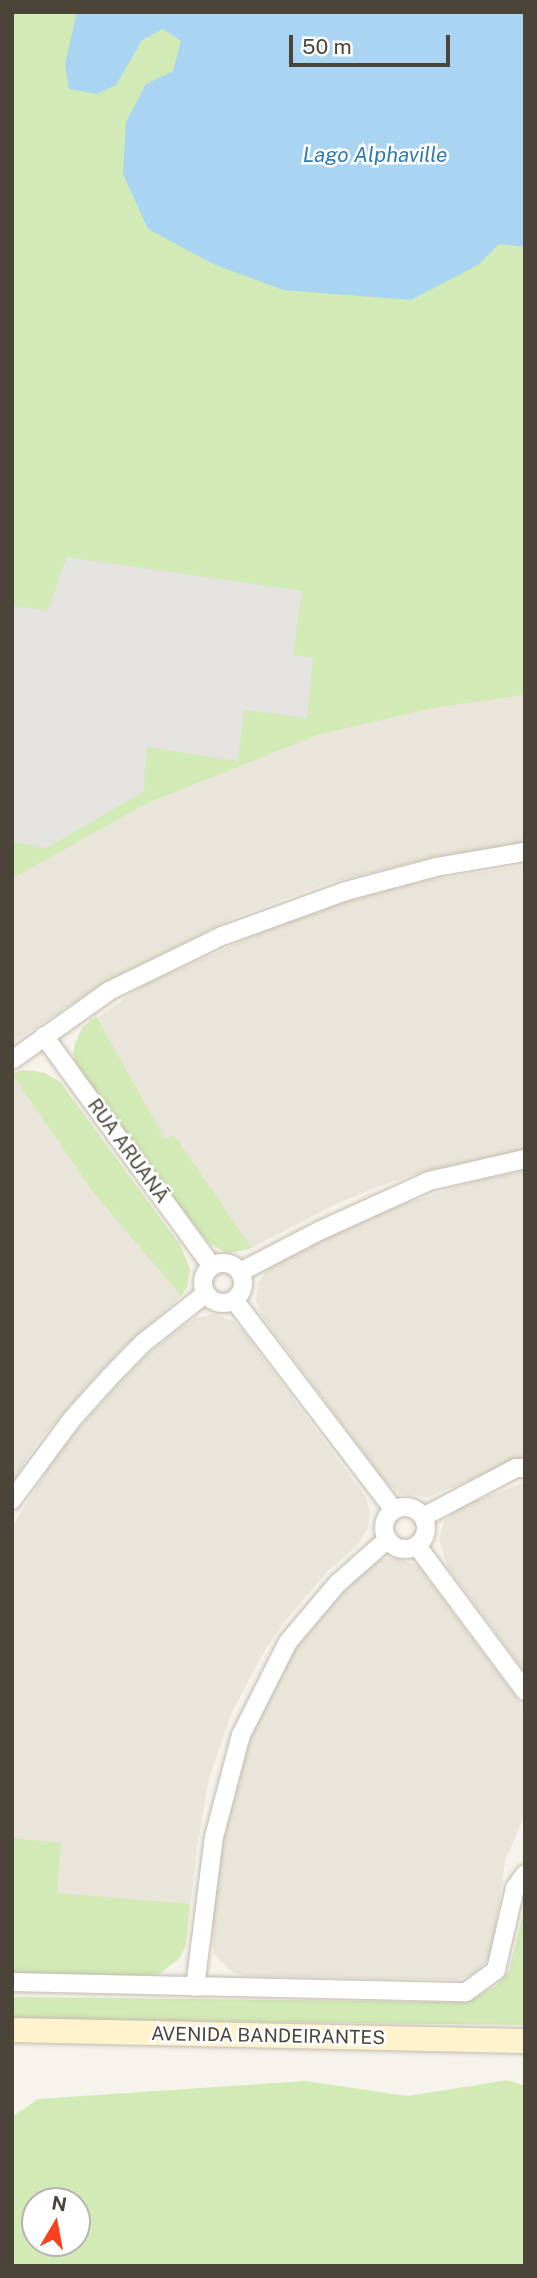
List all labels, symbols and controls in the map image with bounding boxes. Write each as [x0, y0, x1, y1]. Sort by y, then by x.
scale bar [292, 21, 453, 65]
text: 50 m [302, 34, 352, 59]
water label: Lago Alphaville [303, 142, 447, 168]
street label: RUA ARUANÃ [83, 1094, 173, 1208]
street label: AVENIDA BANDEIRANTES [151, 2023, 385, 2049]
north arrow [21, 2187, 91, 2257]
text: N [50, 2191, 69, 2215]

